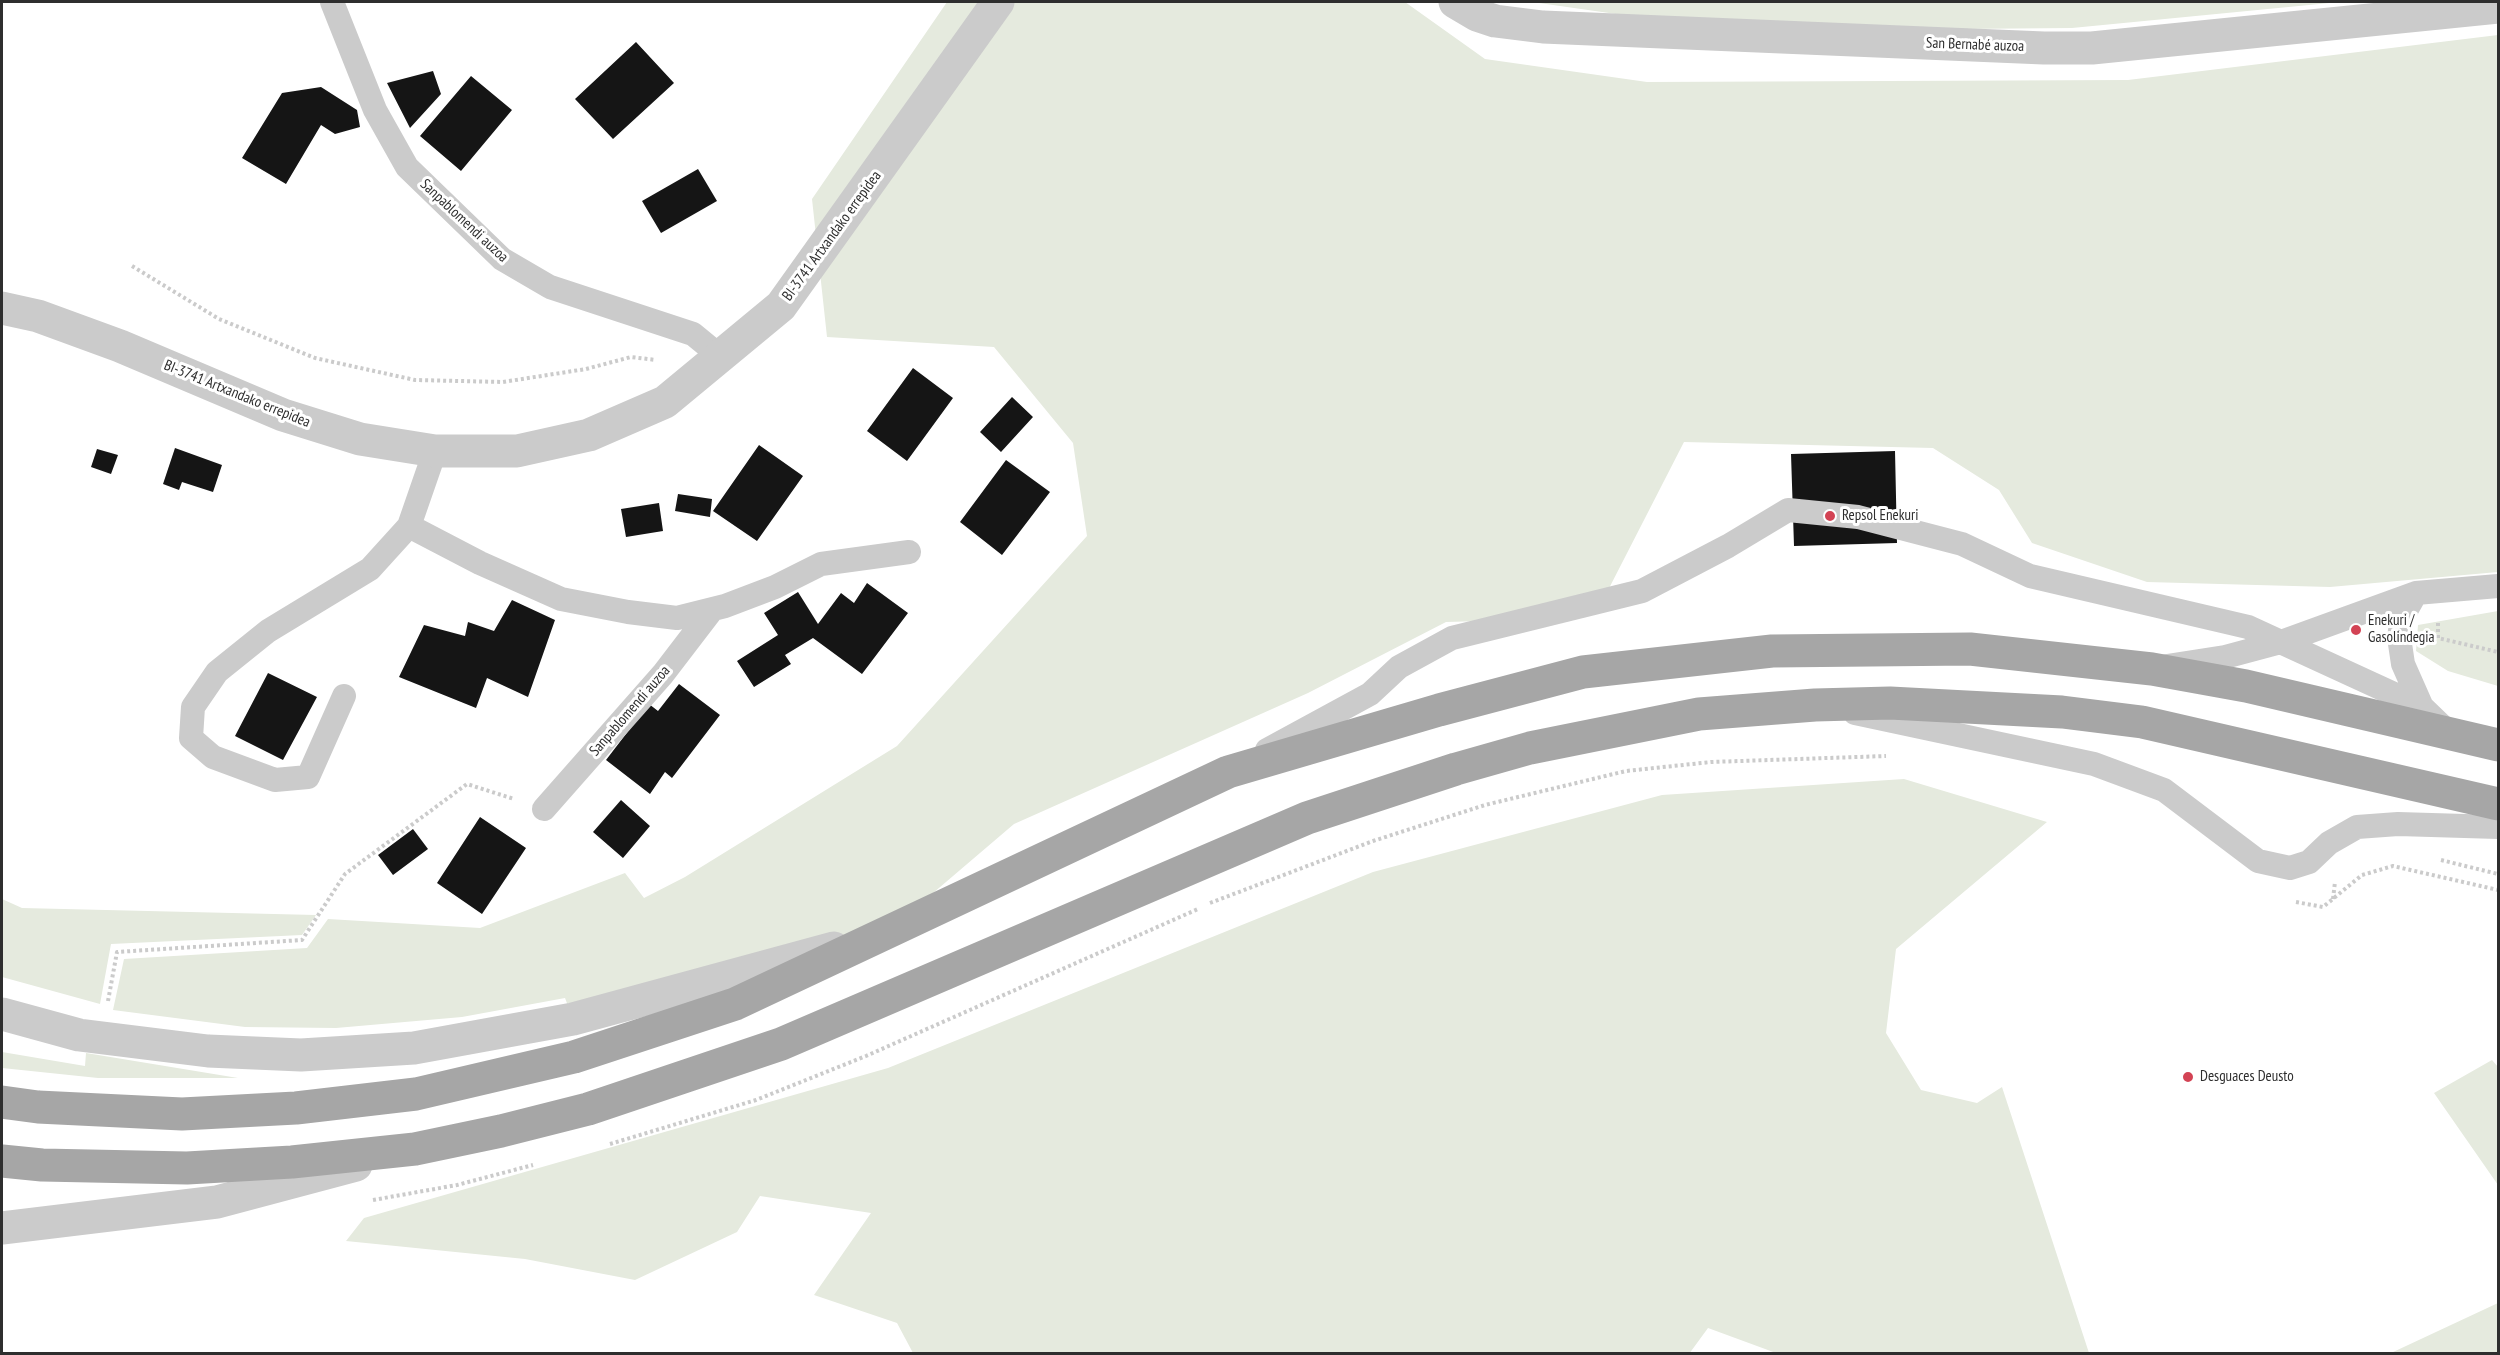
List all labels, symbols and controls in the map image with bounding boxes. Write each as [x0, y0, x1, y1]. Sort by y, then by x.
street label: San Bernabé auzoa [1926, 34, 2024, 56]
street label: BI-3741 Artxandako errepidea [779, 167, 885, 305]
street label: Sanpablomendi auzoa [416, 176, 512, 266]
street label: BI-3741 Artxandako errepidea [161, 356, 313, 432]
place label: Repsol Enekuri [1842, 507, 1918, 525]
marker: Repsol Enekuri [1823, 509, 1837, 523]
place label: Enekuri / Gasolindegia [2368, 612, 2435, 647]
marker: Enekuri / Gasolindegia [2349, 623, 2363, 637]
street label: Sanpablomendi auzoa [586, 662, 674, 760]
place label: Desguaces Deusto [2200, 1068, 2294, 1086]
marker: Desguaces Deusto [2181, 1070, 2195, 1084]

